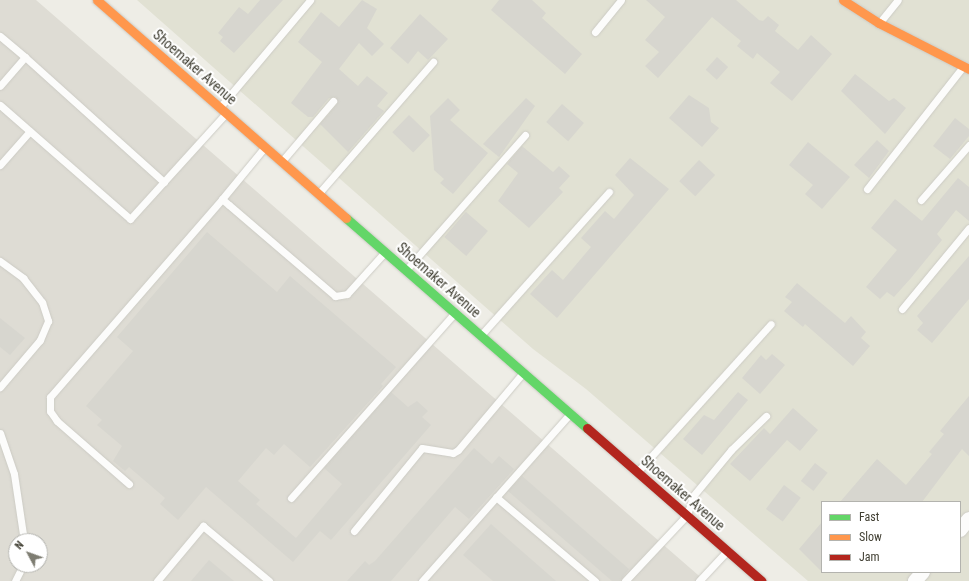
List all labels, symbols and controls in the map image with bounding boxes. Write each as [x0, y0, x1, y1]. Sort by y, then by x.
street label: Shoemaker Avenue [150, 26, 240, 108]
street label: Shoemaker Avenue [394, 239, 484, 321]
street label: Shoemaker Avenue [638, 452, 728, 534]
legend [821, 501, 961, 573]
text: Fast [859, 510, 879, 524]
text: Slow [859, 530, 882, 544]
north arrow [8, 533, 48, 573]
text: N [12, 539, 26, 552]
text: Jam [859, 550, 880, 564]

